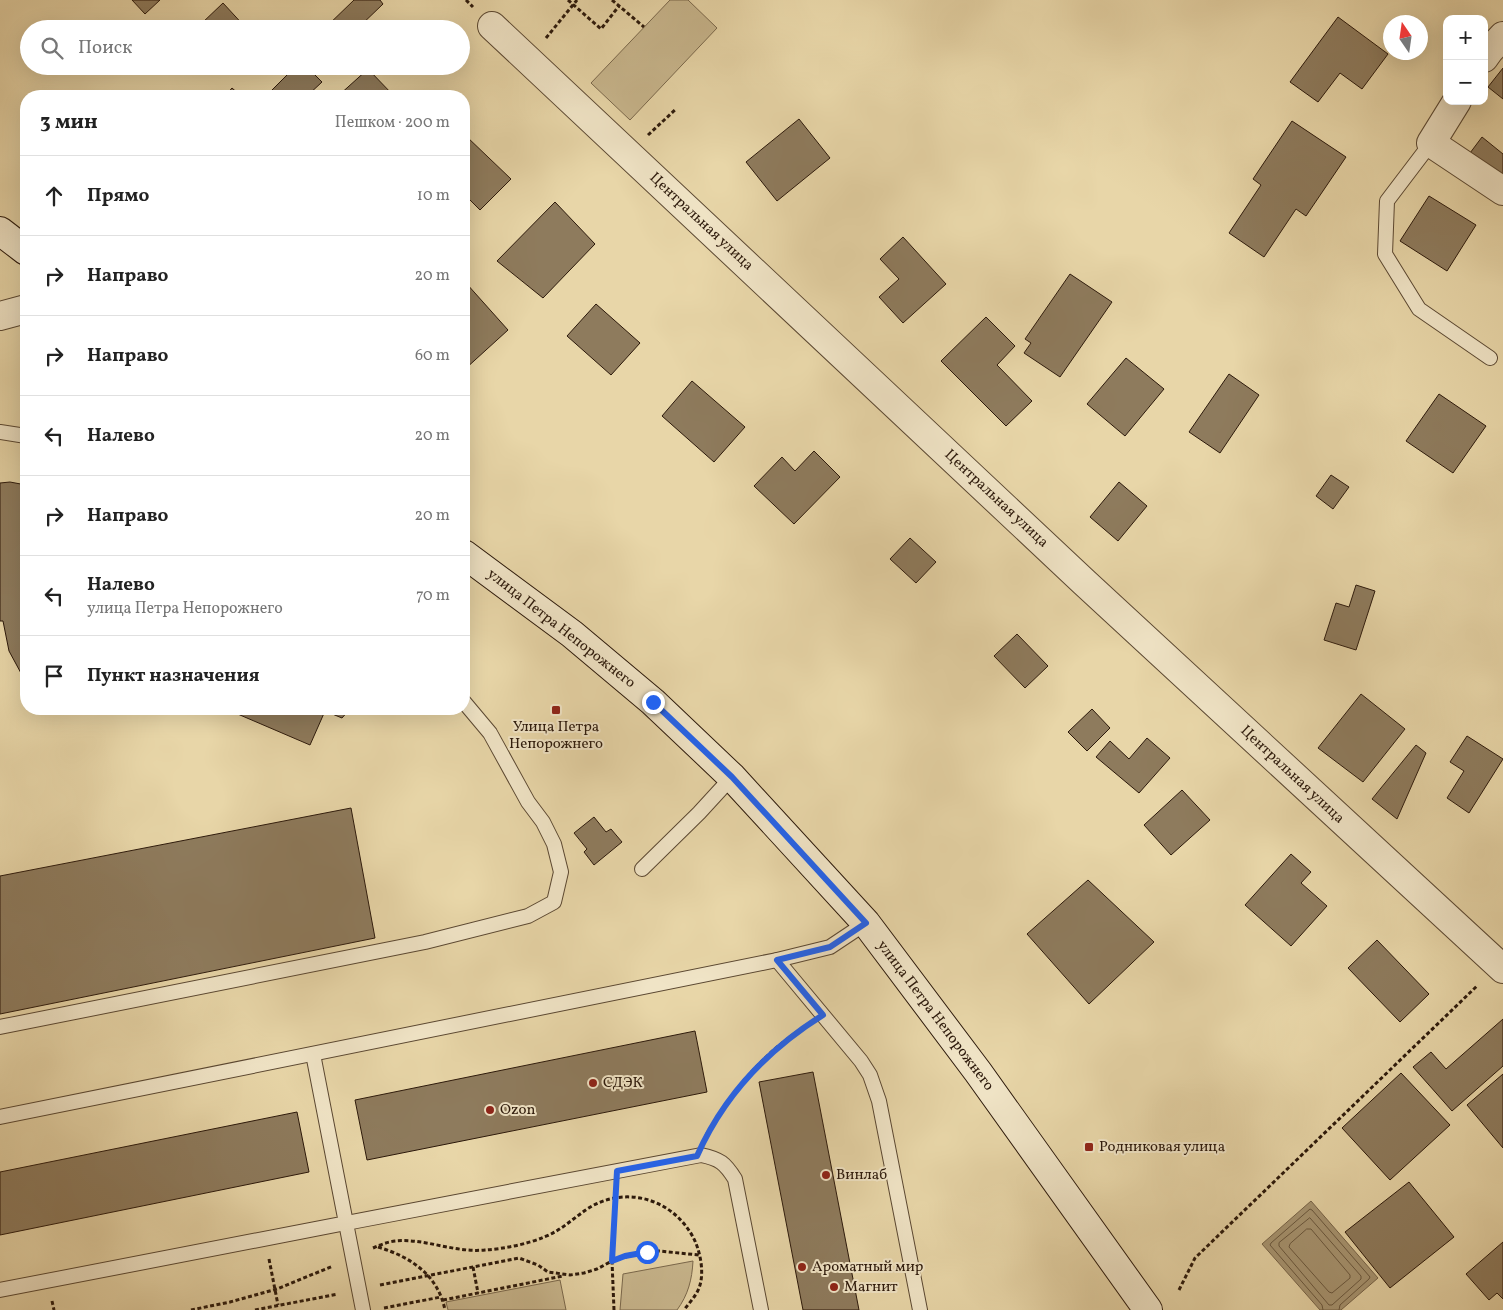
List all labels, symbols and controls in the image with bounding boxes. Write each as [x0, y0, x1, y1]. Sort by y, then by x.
north arrow [1383, 15, 1428, 60]
map controls [1443, 15, 1488, 105]
button: + [1443, 15, 1488, 60]
search box [20, 20, 470, 75]
icon: search [38, 34, 66, 62]
text: Поиск [78, 35, 132, 61]
button: − [1443, 60, 1488, 105]
text: 3 мин [40, 108, 98, 137]
text: Пешком · 200 m [335, 112, 450, 134]
street label: Центральная улица [644, 168, 758, 276]
icon: ahead [40, 182, 68, 210]
text: Прямо [87, 183, 149, 209]
text: 10 m [417, 185, 450, 207]
icon: right [40, 262, 68, 290]
text: Направо [87, 263, 169, 289]
text: 20 m [415, 265, 450, 287]
icon: right [40, 342, 68, 370]
text: Направо [87, 343, 169, 369]
text: 60 m [415, 345, 450, 367]
icon: left [40, 422, 68, 450]
text: Налево [87, 423, 155, 449]
text: 20 m [415, 425, 450, 447]
street label: Центральная улица [939, 445, 1053, 553]
icon: right [40, 502, 68, 530]
text: Направо [87, 503, 169, 529]
text: 20 m [415, 505, 450, 527]
street label: улица Петра Непорожнего [482, 564, 640, 694]
text: Налево [87, 572, 155, 598]
icon: left [40, 582, 68, 610]
text: 70 m [416, 585, 450, 607]
text: улица Петра Непорожнего [87, 598, 283, 620]
icon: arrive [40, 662, 68, 690]
text: Пункт назначения [87, 663, 260, 689]
route end [642, 691, 665, 714]
marker: Улица Петра Непорожнего [550, 704, 562, 716]
place label: Улица Петра Непорожнего [509, 717, 603, 755]
street label: Центральная улица [1235, 721, 1349, 829]
street label: улица Петра Непорожнего [871, 936, 999, 1096]
place label: СДЭК [603, 1073, 643, 1094]
marker: СДЭК [587, 1077, 599, 1089]
place label: Ozon [500, 1100, 535, 1121]
marker: Ozon [484, 1104, 496, 1116]
place label: Родниковая улица [1099, 1137, 1225, 1158]
marker: Родниковая улица [1083, 1141, 1095, 1153]
place label: Винлаб [836, 1165, 887, 1186]
marker: Винлаб [820, 1169, 832, 1181]
route start [636, 1241, 659, 1264]
place label: Ароматный мир [812, 1257, 923, 1278]
marker: Ароматный мир [796, 1261, 808, 1273]
place label: Магнит [844, 1277, 898, 1298]
marker: Магнит [828, 1281, 840, 1293]

